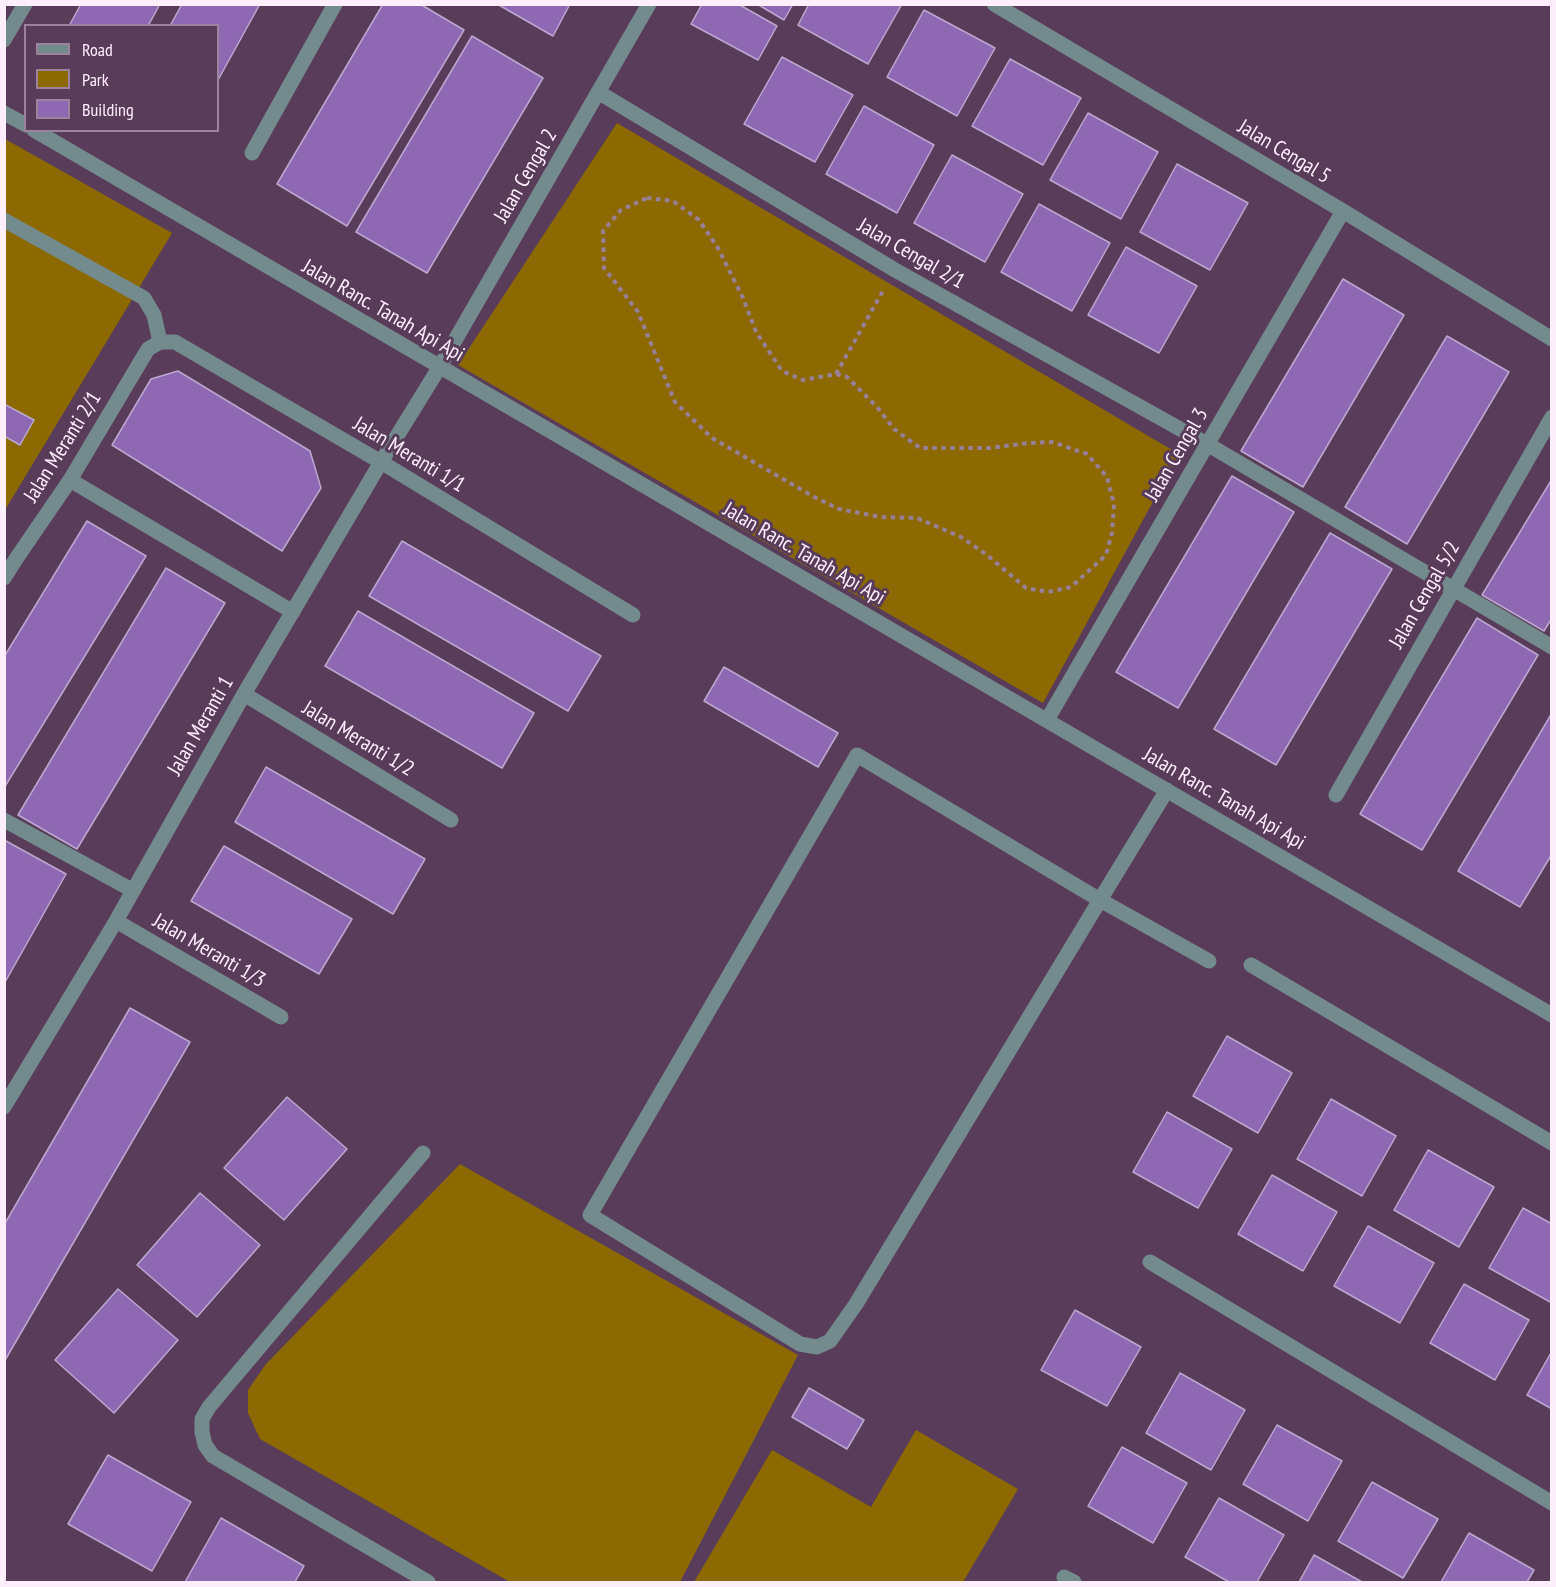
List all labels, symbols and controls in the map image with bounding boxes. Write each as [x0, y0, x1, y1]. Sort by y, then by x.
legend [24, 24, 219, 132]
text: Road [82, 38, 113, 61]
text: Park [82, 68, 109, 91]
text: Building [82, 98, 134, 121]
street label: Jalan Cengal 5 [1233, 115, 1335, 189]
street label: Jalan Cengal 2 [489, 125, 563, 227]
street label: Jalan Cengal 2/1 [853, 213, 969, 295]
street label: Jalan Ranc. Tanah Api Api [298, 254, 468, 368]
street label: Jalan Meranti 2/1 [19, 387, 107, 507]
street label: Jalan Cengal 3 [1140, 404, 1214, 506]
street label: Jalan Meranti 1/1 [349, 412, 469, 498]
street label: Jalan Ranc. Tanah Api Api [719, 497, 889, 611]
street label: Jalan Cengal 5/2 [1384, 537, 1466, 653]
street label: Jalan Meranti 1 [163, 672, 239, 780]
street label: Jalan Meranti 1/2 [298, 696, 418, 782]
street label: Jalan Ranc. Tanah Api Api [1139, 742, 1309, 856]
street label: Jalan Meranti 1/3 [148, 909, 270, 993]

